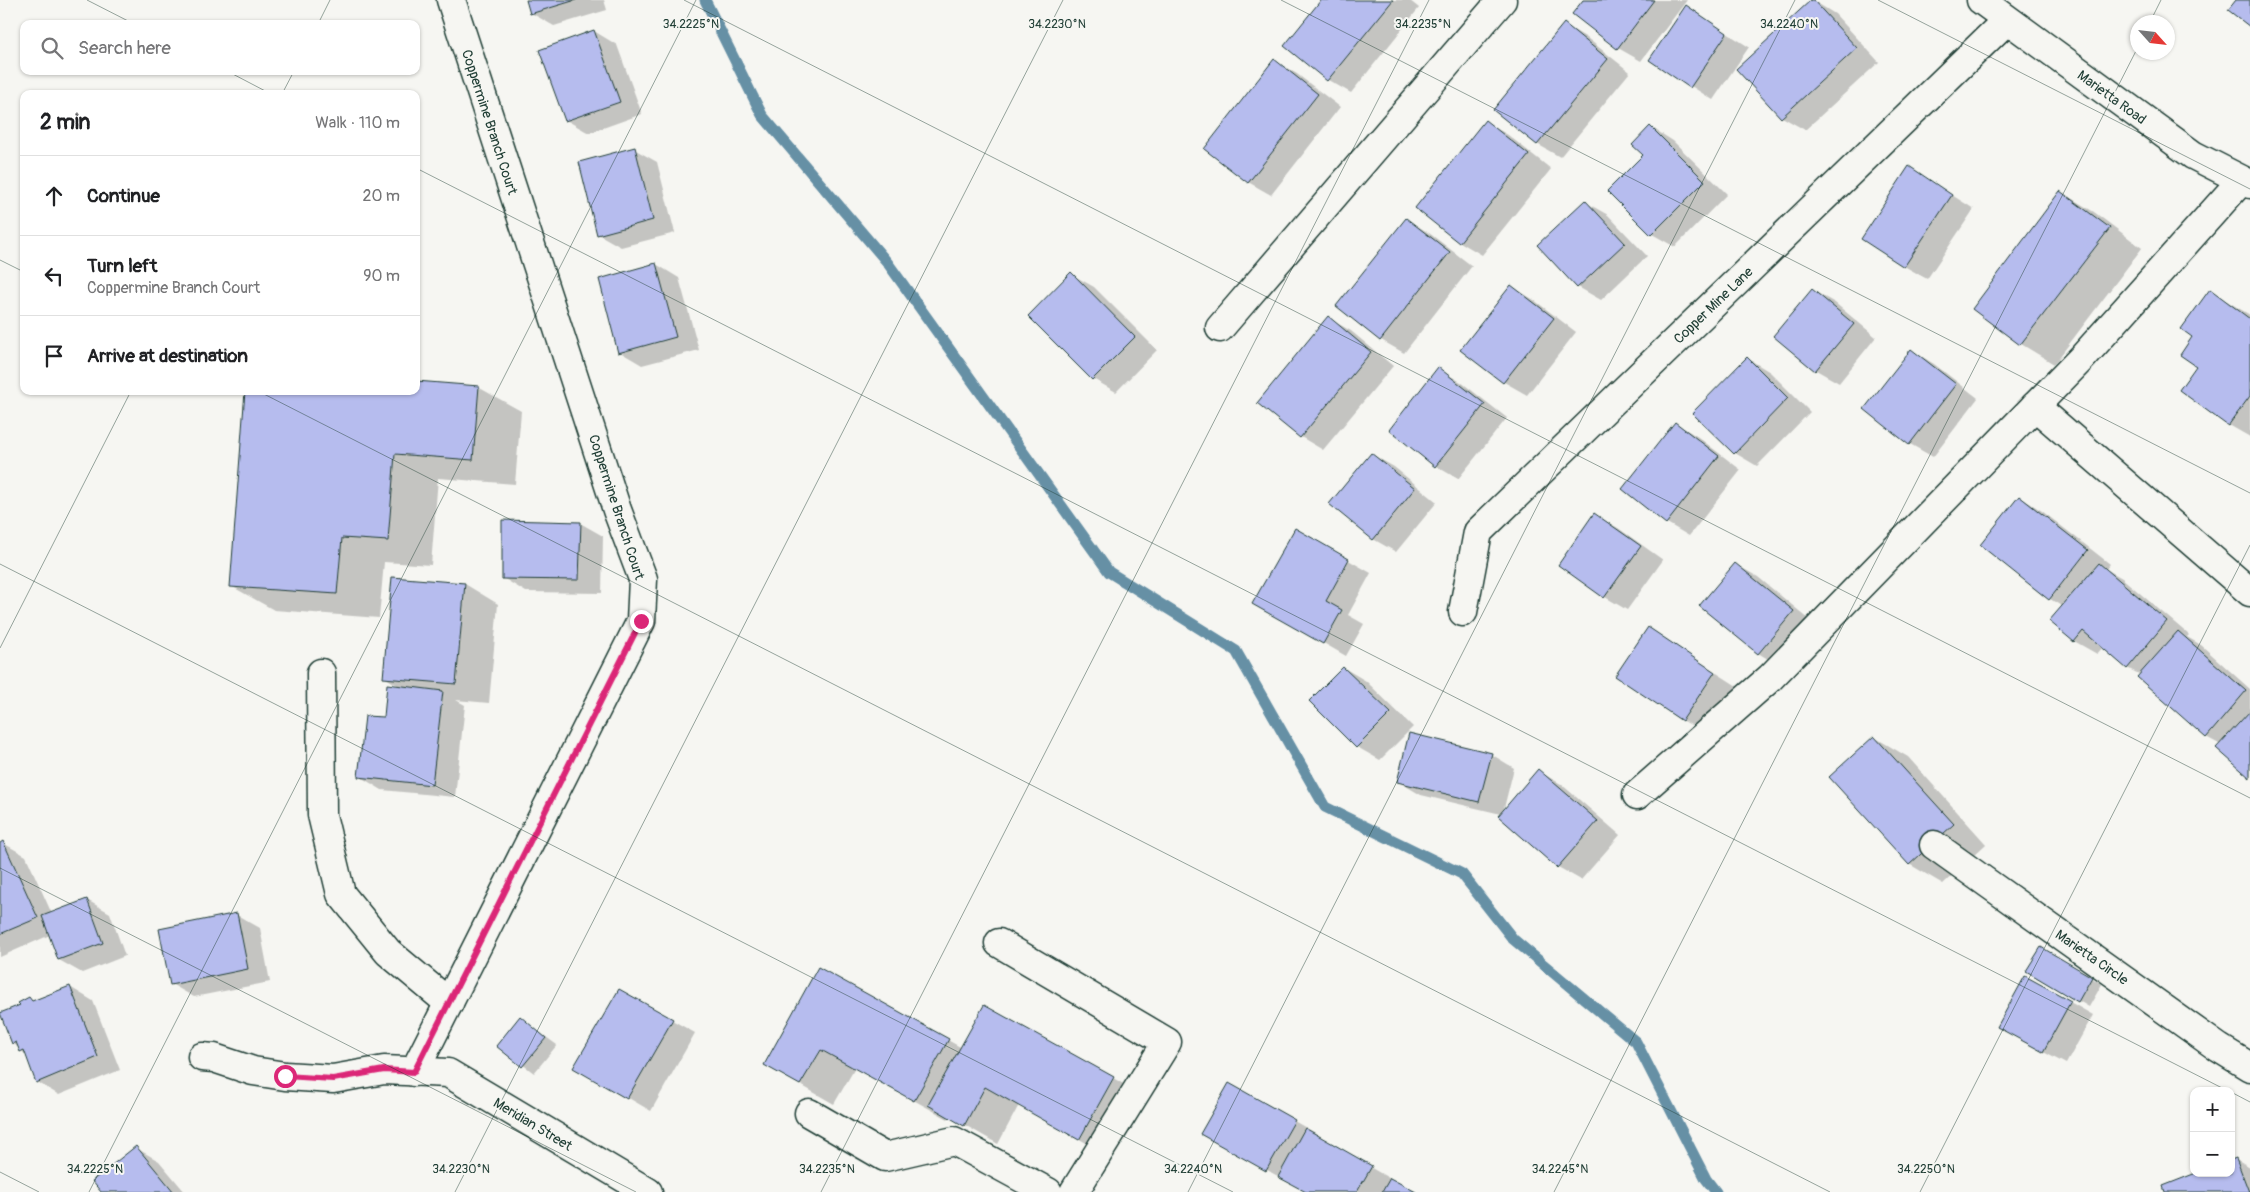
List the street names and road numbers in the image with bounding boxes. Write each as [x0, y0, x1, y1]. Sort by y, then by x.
street label: Coppermine Branch Court [458, 47, 521, 197]
street label: Marietta Road [2074, 67, 2150, 128]
street label: Copper Mine Lane [1670, 263, 1757, 347]
street label: Coppermine Branch Court [585, 432, 648, 582]
street label: Marietta Circle [2052, 926, 2132, 989]
street label: Meridian Street [490, 1094, 576, 1155]

